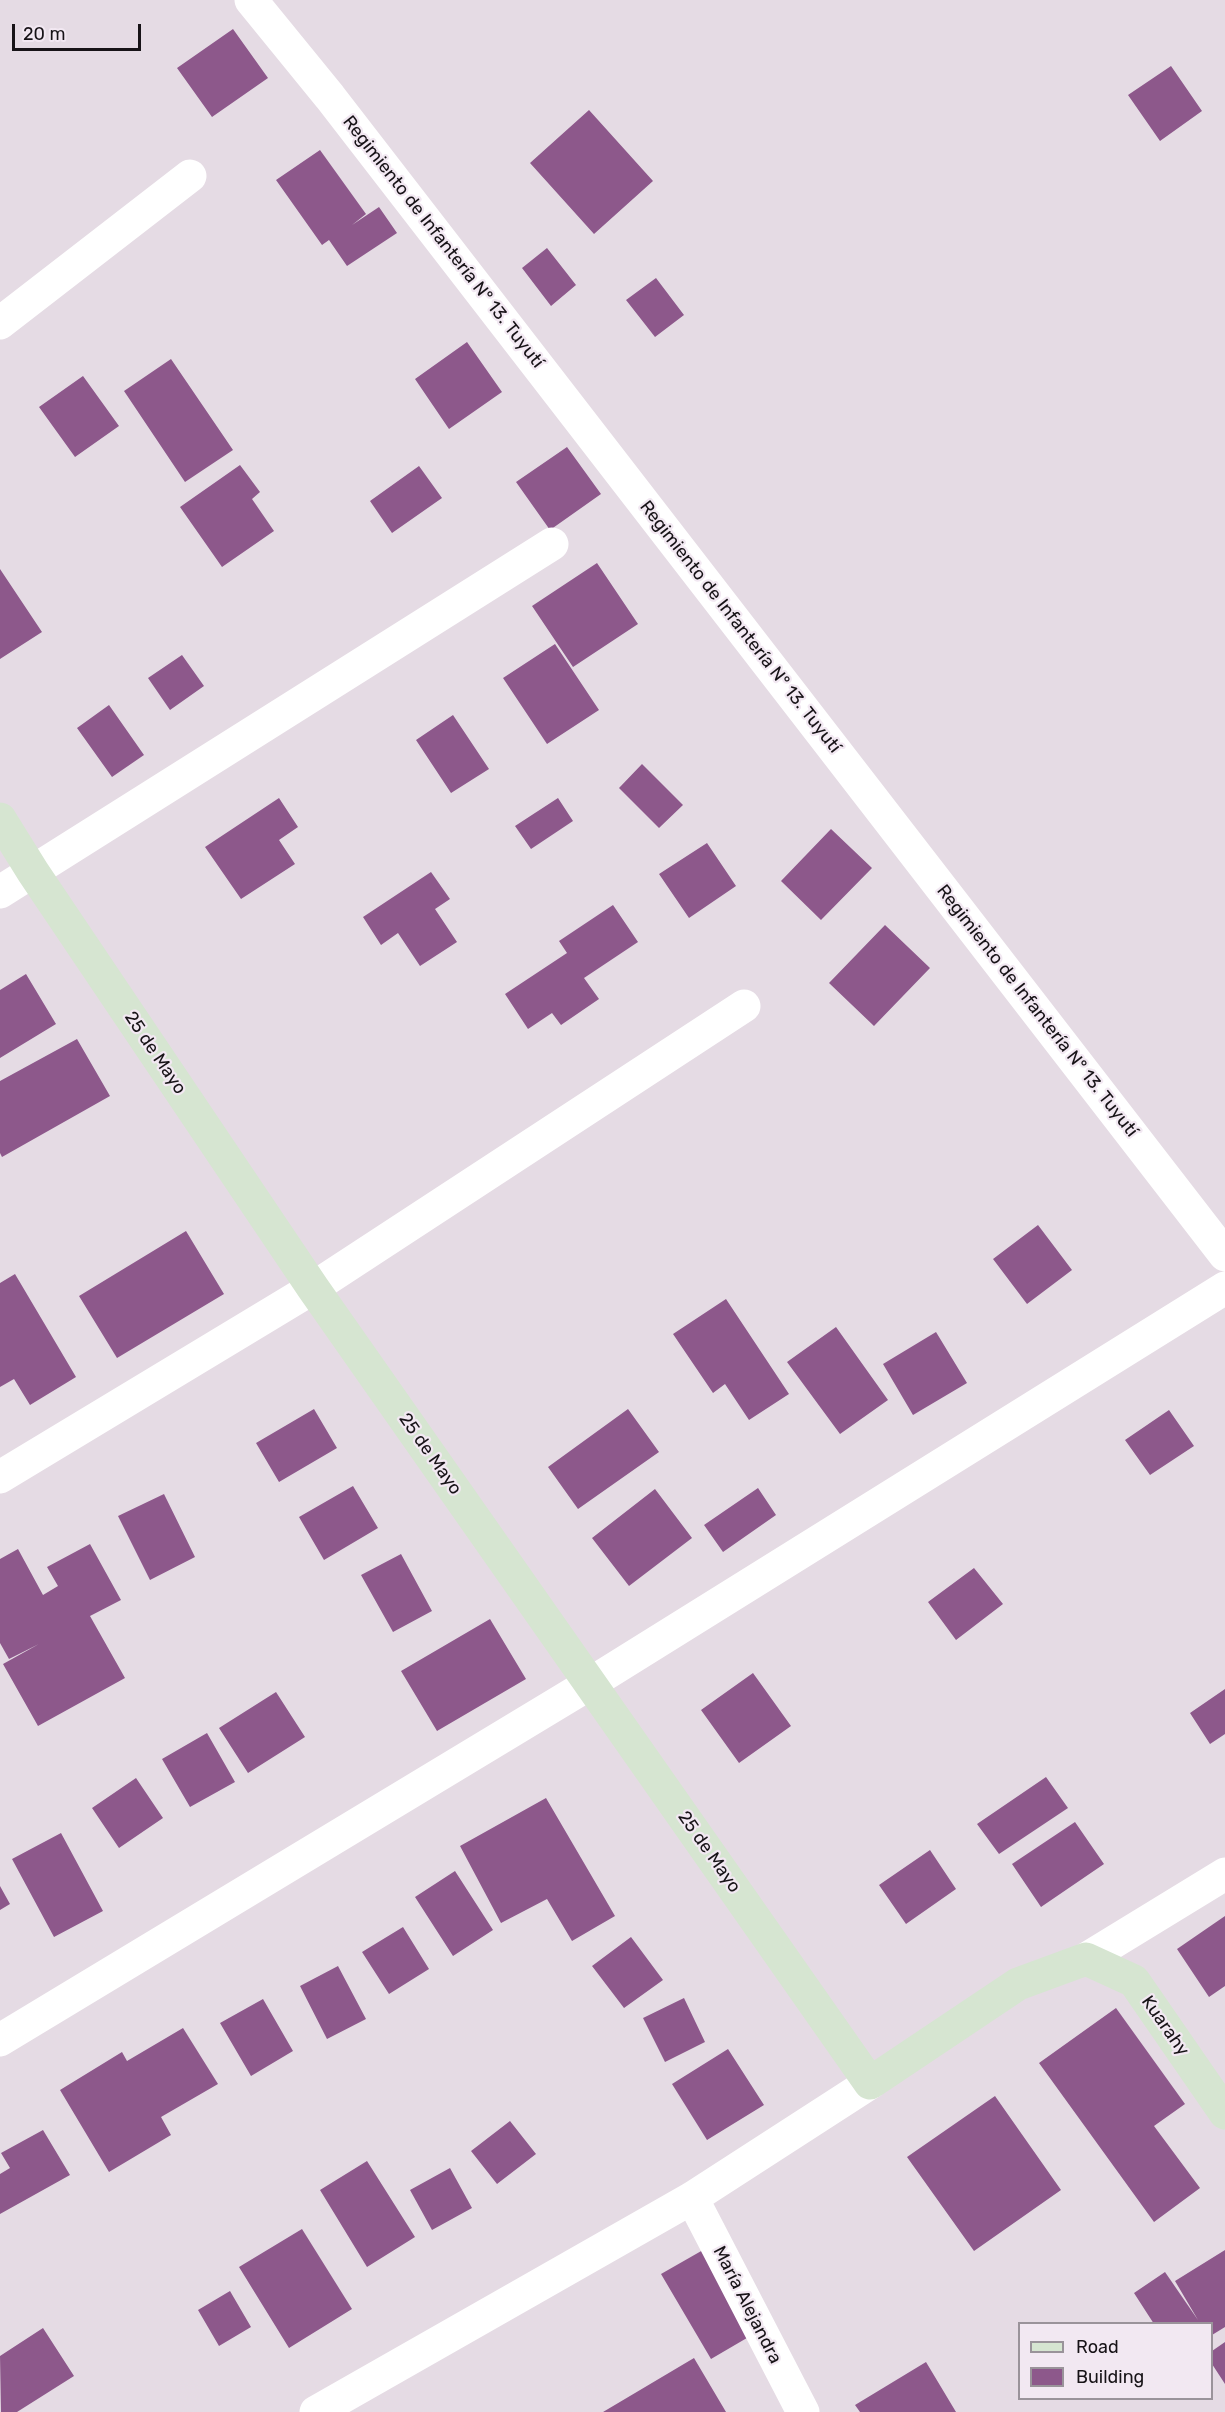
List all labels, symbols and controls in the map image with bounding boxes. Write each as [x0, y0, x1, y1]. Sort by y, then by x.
scale bar [15, 12, 144, 50]
text: 20 m [23, 23, 65, 45]
street label: Regimiento de Infantería N° 13. Tuyutí [338, 112, 548, 372]
street label: Regimiento de Infantería N° 13. Tuyutí [635, 497, 845, 757]
street label: Regimiento de Infantería N° 13. Tuyutí [932, 881, 1142, 1141]
street label: 25 de Mayo [120, 1008, 190, 1098]
street label: 25 de Mayo [394, 1409, 466, 1499]
street label: 25 de Mayo [673, 1807, 745, 1897]
street label: Kuarahy [1137, 1992, 1193, 2060]
street label: María Alejandra [708, 2243, 786, 2367]
legend [1018, 2322, 1213, 2400]
text: Road [1076, 2336, 1119, 2358]
text: Building [1076, 2366, 1144, 2388]

